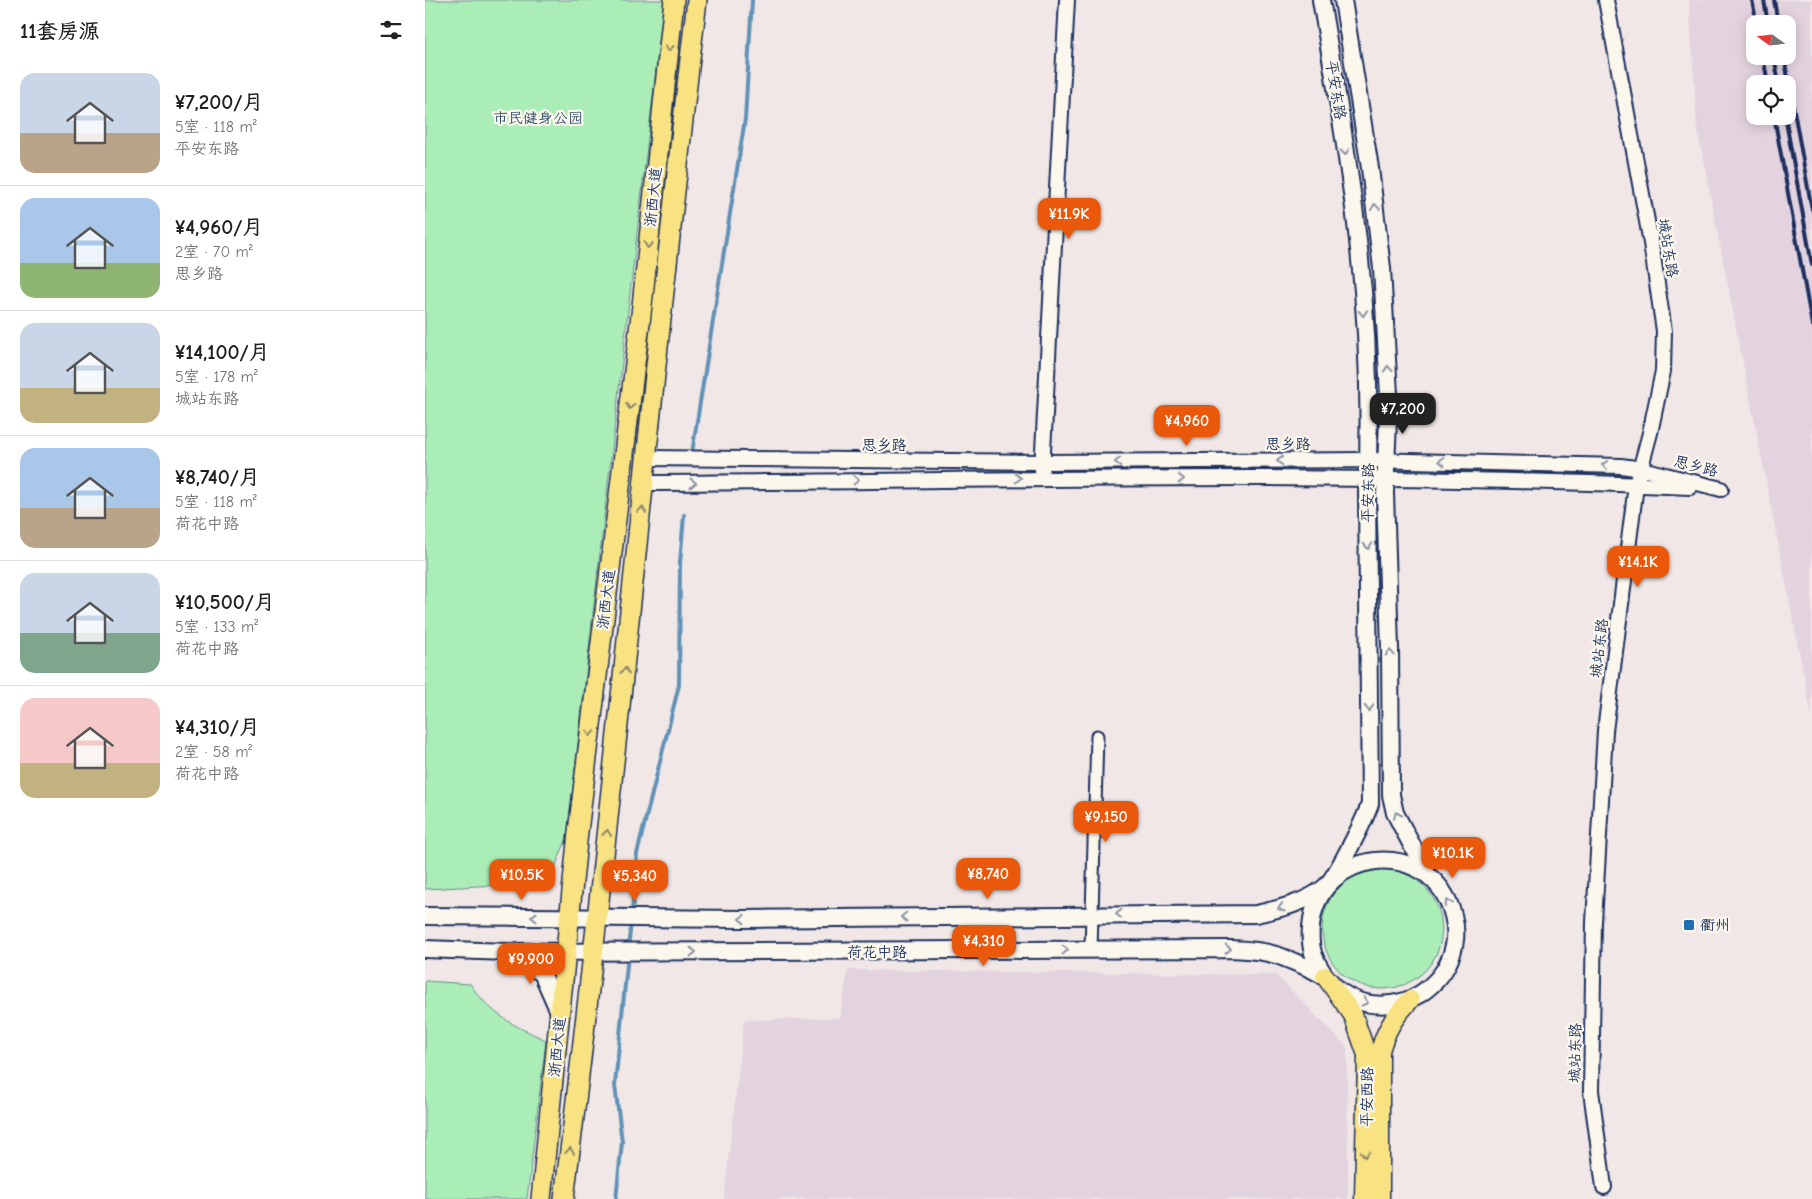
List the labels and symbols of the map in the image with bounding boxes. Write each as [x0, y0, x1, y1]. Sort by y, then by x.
north arrow [1746, 15, 1796, 65]
one-way arrow [664, 45, 675, 53]
street label: 平安东路 [1322, 59, 1350, 121]
park label: 市民健身公园 [493, 109, 583, 127]
one-way arrow [1340, 148, 1350, 156]
street label: 浙西大道 [641, 166, 665, 228]
pin: ¥11.9K [1028, 198, 1110, 240]
one-way arrow [1370, 203, 1381, 211]
street label: 城站东路 [1654, 217, 1682, 279]
one-way arrow [643, 241, 654, 249]
one-way arrow [1358, 310, 1369, 318]
one-way arrow [1382, 364, 1393, 372]
pin: ¥7,200 [1362, 392, 1444, 435]
one-way arrow [625, 403, 636, 411]
pin: ¥4,960 [1146, 404, 1228, 447]
street label: 思乡路 [1265, 435, 1311, 453]
street label: 思乡路 [861, 436, 907, 454]
street label: 思乡路 [1672, 452, 1720, 480]
one-way arrow [1276, 455, 1284, 466]
one-way arrow [1113, 456, 1121, 467]
one-way arrow [1438, 456, 1446, 466]
one-way arrow [1601, 460, 1608, 470]
street label: 平安东路 [1358, 463, 1378, 523]
one-way arrow [1014, 473, 1022, 483]
one-way arrow [1177, 474, 1185, 484]
one-way arrow [852, 475, 860, 486]
one-way arrow [690, 478, 697, 488]
one-way arrow [636, 505, 647, 513]
one-way arrow [1363, 542, 1373, 550]
pin: ¥14.1K [1597, 546, 1679, 588]
street label: 浙西大道 [593, 568, 619, 630]
street label: 城站东路 [1586, 617, 1612, 679]
one-way arrow [1385, 649, 1395, 657]
one-way arrow [619, 667, 630, 675]
one-way arrow [1364, 704, 1374, 712]
one-way arrow [585, 729, 596, 737]
pin: ¥9,150 [1065, 800, 1147, 843]
one-way arrow [1393, 811, 1404, 820]
one-way arrow [602, 828, 613, 836]
pin: ¥10.1K [1412, 836, 1494, 879]
pin: ¥10.5K [481, 858, 563, 901]
pin: ¥8,740 [947, 858, 1029, 900]
pin: ¥5,340 [594, 860, 676, 902]
one-way arrow [1444, 899, 1455, 908]
one-way arrow [1277, 902, 1285, 913]
one-way arrow [1115, 909, 1123, 920]
one-way arrow [530, 912, 538, 922]
one-way arrow [900, 912, 908, 922]
one-way arrow [737, 914, 745, 924]
place label: 衢州 [1700, 916, 1730, 934]
marker: 衢州 [1682, 918, 1696, 932]
pin: ¥4,310 [943, 924, 1025, 967]
pin: ¥9,900 [490, 942, 572, 985]
street label: 荷花中路 [847, 943, 907, 961]
one-way arrow [1224, 944, 1232, 954]
one-way arrow [1062, 945, 1070, 956]
one-way arrow [690, 947, 697, 957]
one-way arrow [1361, 996, 1369, 1007]
street label: 浙西大道 [545, 1016, 569, 1078]
street label: 城站东路 [1565, 1023, 1585, 1083]
street label: 平安西路 [1357, 1067, 1377, 1127]
one-way arrow [565, 1146, 575, 1155]
one-way arrow [1360, 1150, 1370, 1158]

